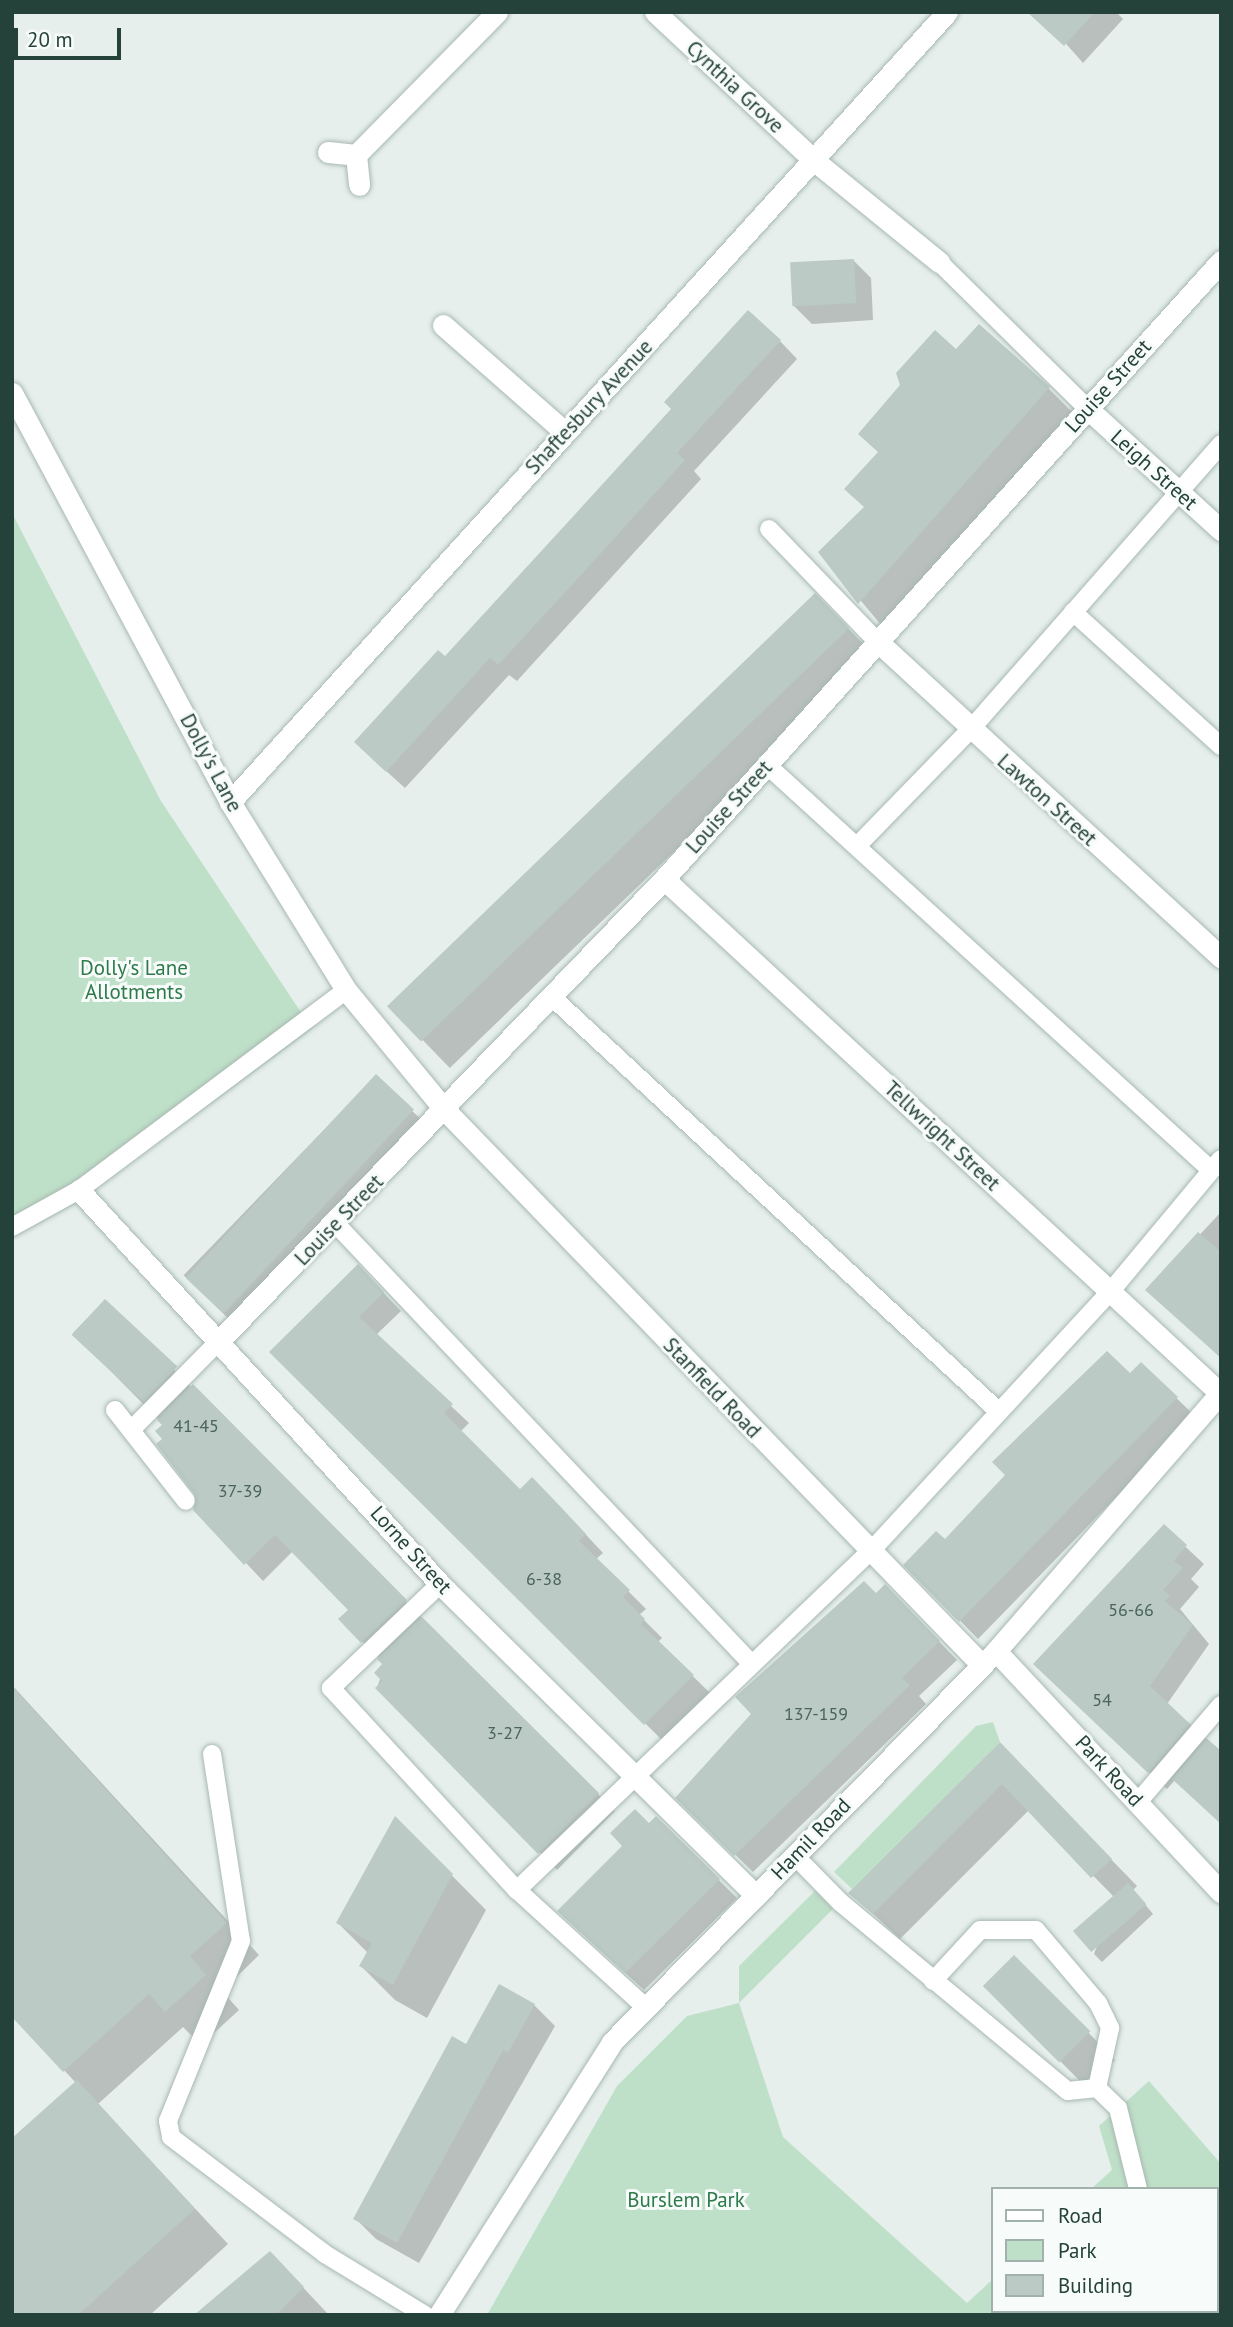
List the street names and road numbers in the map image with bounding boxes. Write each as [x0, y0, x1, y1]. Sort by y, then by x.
street label: Cynthia Grove [681, 35, 789, 139]
street label: Shaftesbury Avenue [520, 334, 658, 480]
street label: Louise Street [1060, 334, 1156, 438]
street label: Leigh Street [1105, 425, 1203, 515]
street label: Dolly's Lane [175, 710, 247, 816]
street label: Lawton Street [992, 749, 1102, 851]
street label: Louise Street [681, 755, 777, 859]
street label: Tellwright Street [879, 1076, 1005, 1196]
street label: Louise Street [289, 1169, 389, 1271]
street label: Stanfield Road [658, 1333, 766, 1443]
street label: Lorne Street [365, 1501, 457, 1599]
street label: Park Road [1070, 1730, 1148, 1812]
street label: Hamil Road [766, 1793, 856, 1885]

